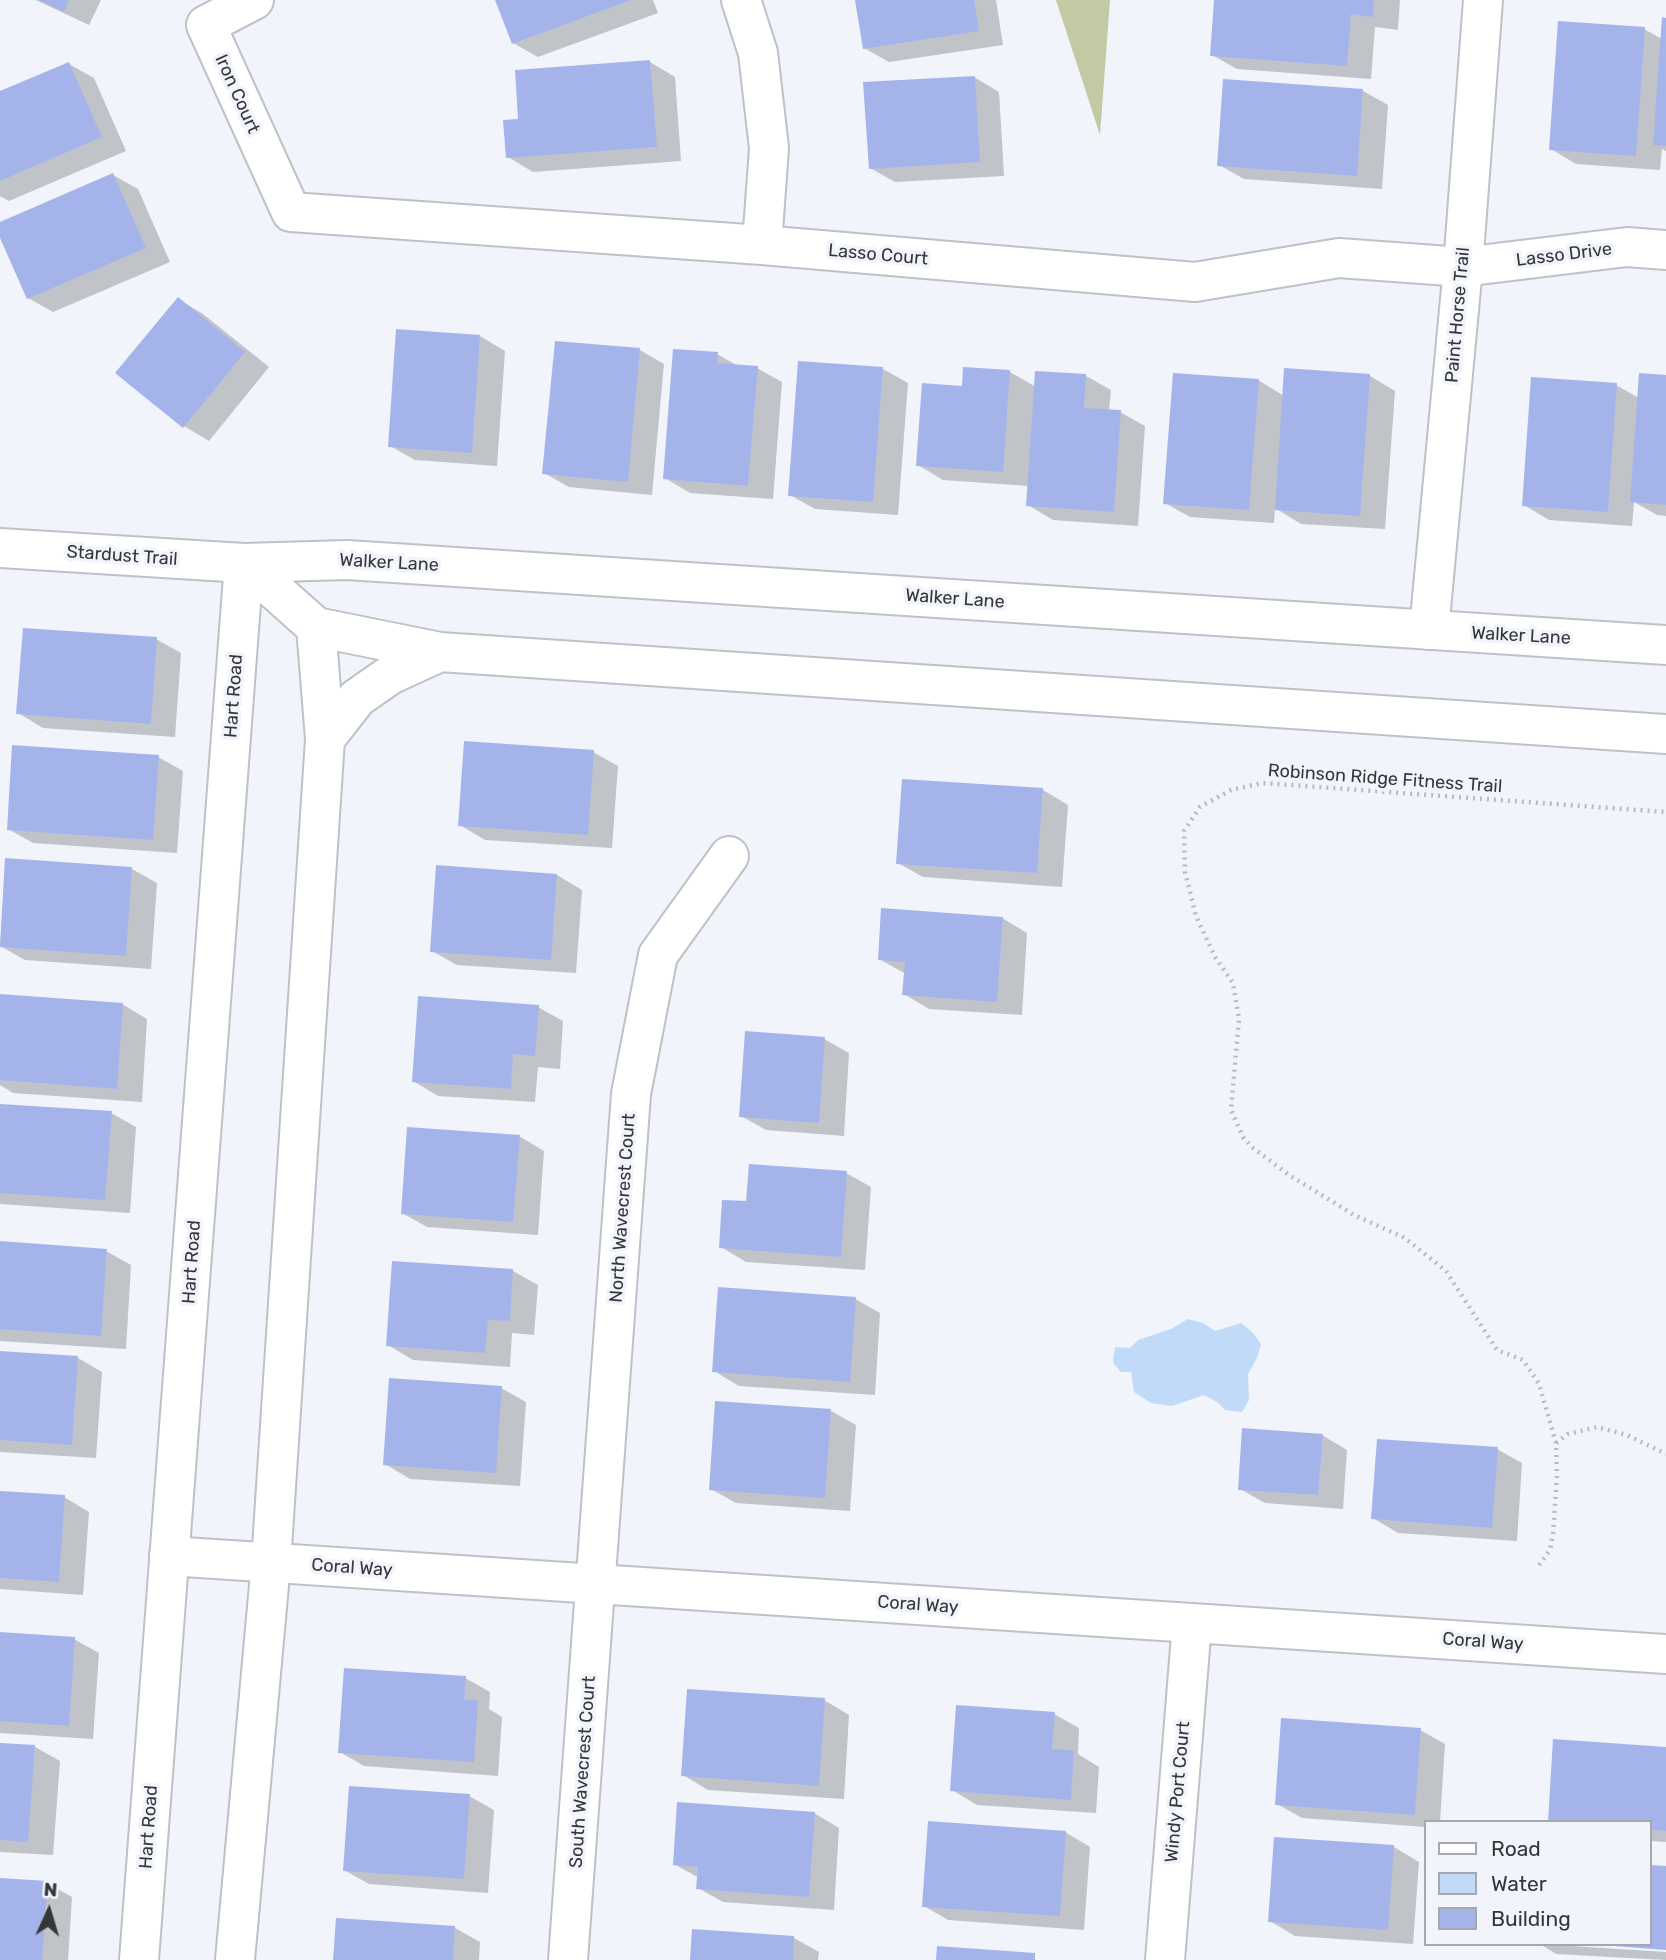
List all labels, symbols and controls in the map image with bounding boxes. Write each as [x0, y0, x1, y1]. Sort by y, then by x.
street label: Iron Court [210, 51, 264, 137]
street label: Lasso Drive [1515, 238, 1613, 272]
street label: Lasso Court [827, 240, 929, 270]
street label: Paint Horse Trail [1441, 246, 1475, 384]
street label: Stardust Trail [66, 541, 178, 571]
street label: Walker Lane [339, 550, 439, 576]
street label: Walker Lane [905, 585, 1005, 613]
street label: Walker Lane [1471, 623, 1571, 649]
street label: Hart Road [220, 653, 248, 739]
street label: Robinson Ridge Fitness Trail [1267, 760, 1503, 798]
street label: North Wavecrest Court [606, 1113, 640, 1303]
street label: Hart Road [178, 1219, 206, 1305]
street label: Coral Way [311, 1554, 393, 1582]
street label: Coral Way [877, 1591, 959, 1619]
street label: Coral Way [1442, 1628, 1524, 1656]
street label: South Wavecrest Court [566, 1675, 600, 1869]
street label: Windy Port Court [1161, 1720, 1195, 1864]
street label: Hart Road [135, 1784, 163, 1870]
legend [1424, 1820, 1652, 1946]
text: Road [1491, 1836, 1541, 1861]
text: Water [1491, 1871, 1547, 1896]
north arrow [14, 1876, 84, 1946]
text: N [43, 1878, 58, 1902]
text: Building [1491, 1906, 1571, 1931]

